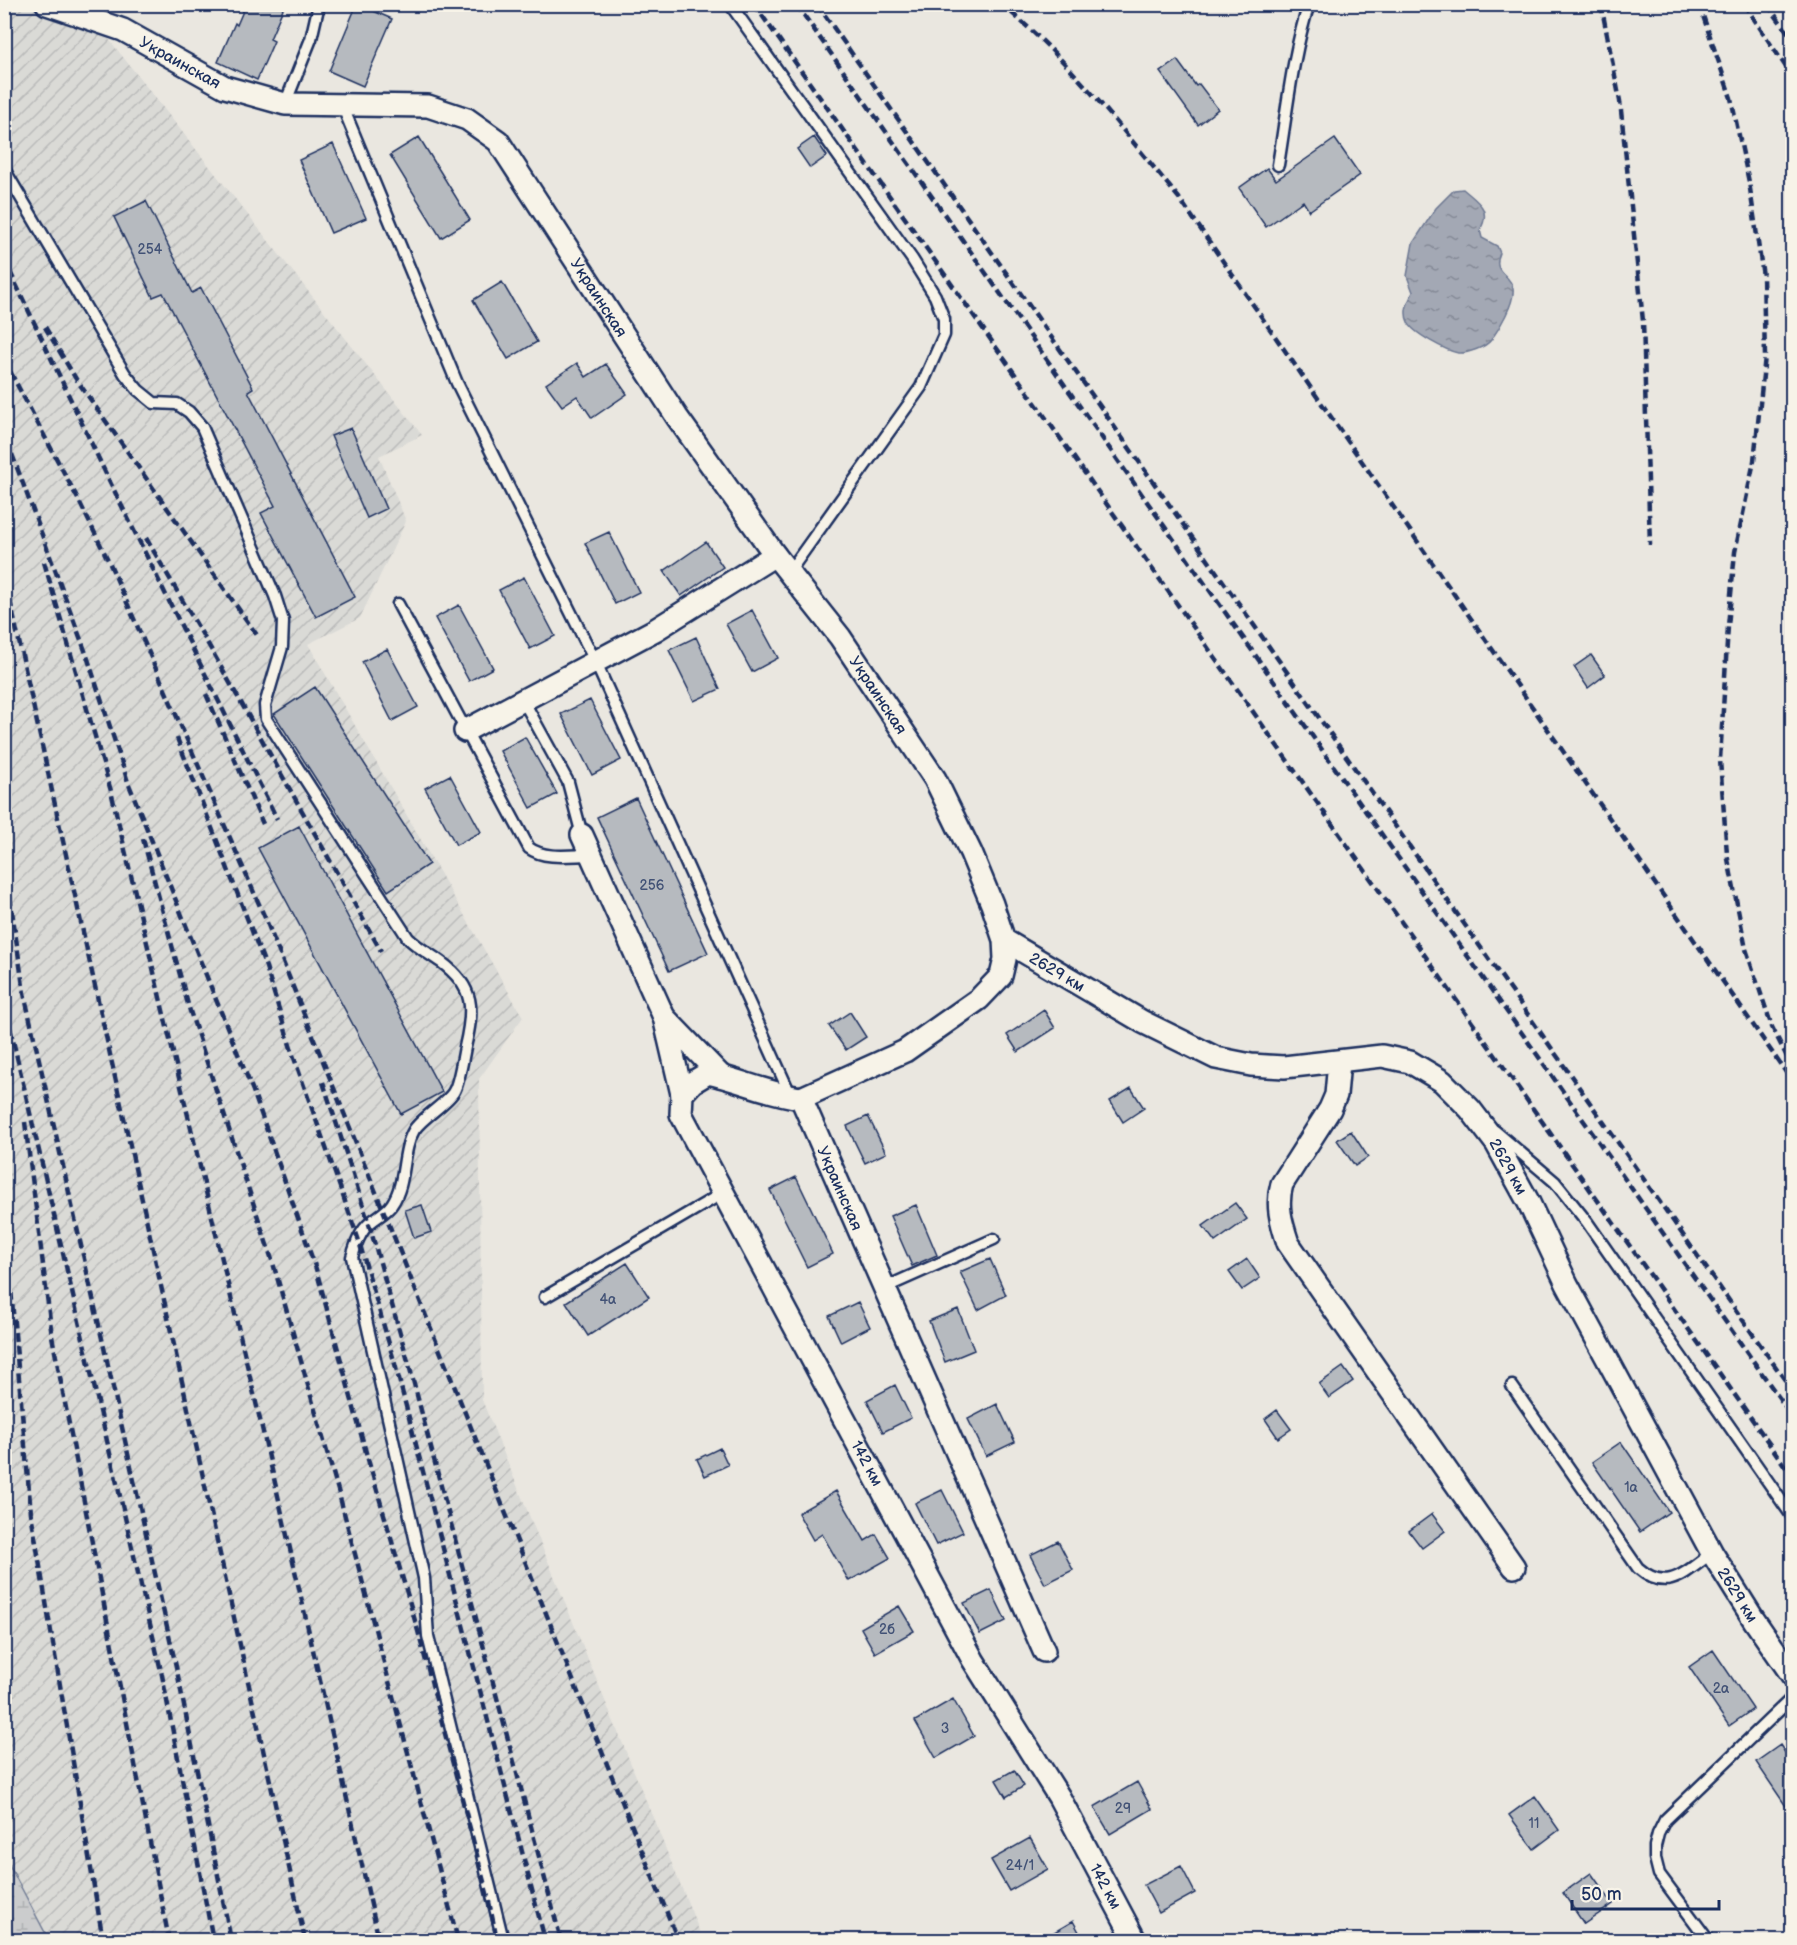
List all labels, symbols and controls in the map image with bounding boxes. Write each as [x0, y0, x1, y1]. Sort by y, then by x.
street label: Украинская [136, 33, 224, 94]
house number: 254 [138, 241, 163, 258]
street label: Украинская [566, 255, 631, 341]
street label: Украинская [844, 653, 910, 738]
house number: 256 [640, 877, 665, 894]
street label: 2629 км [1025, 949, 1088, 997]
street label: 2629 км [1484, 1136, 1531, 1198]
street label: Украинская [812, 1144, 866, 1234]
house number: 4а [600, 1291, 617, 1308]
street label: 142 км [846, 1438, 886, 1490]
house number: 1а [1624, 1479, 1639, 1496]
street label: 2629 км [1712, 1564, 1761, 1626]
house number: 2б [879, 1621, 895, 1638]
house number: 2а [1713, 1680, 1730, 1697]
house number: 3 [941, 1720, 949, 1737]
house number: 29 [1115, 1800, 1131, 1817]
house number: 11 [1529, 1815, 1539, 1832]
house number: 24/1 [1006, 1857, 1034, 1874]
street label: 142 км [1085, 1861, 1125, 1913]
scale bar [1572, 1873, 1719, 1911]
text: 50 m [1581, 1884, 1622, 1905]

